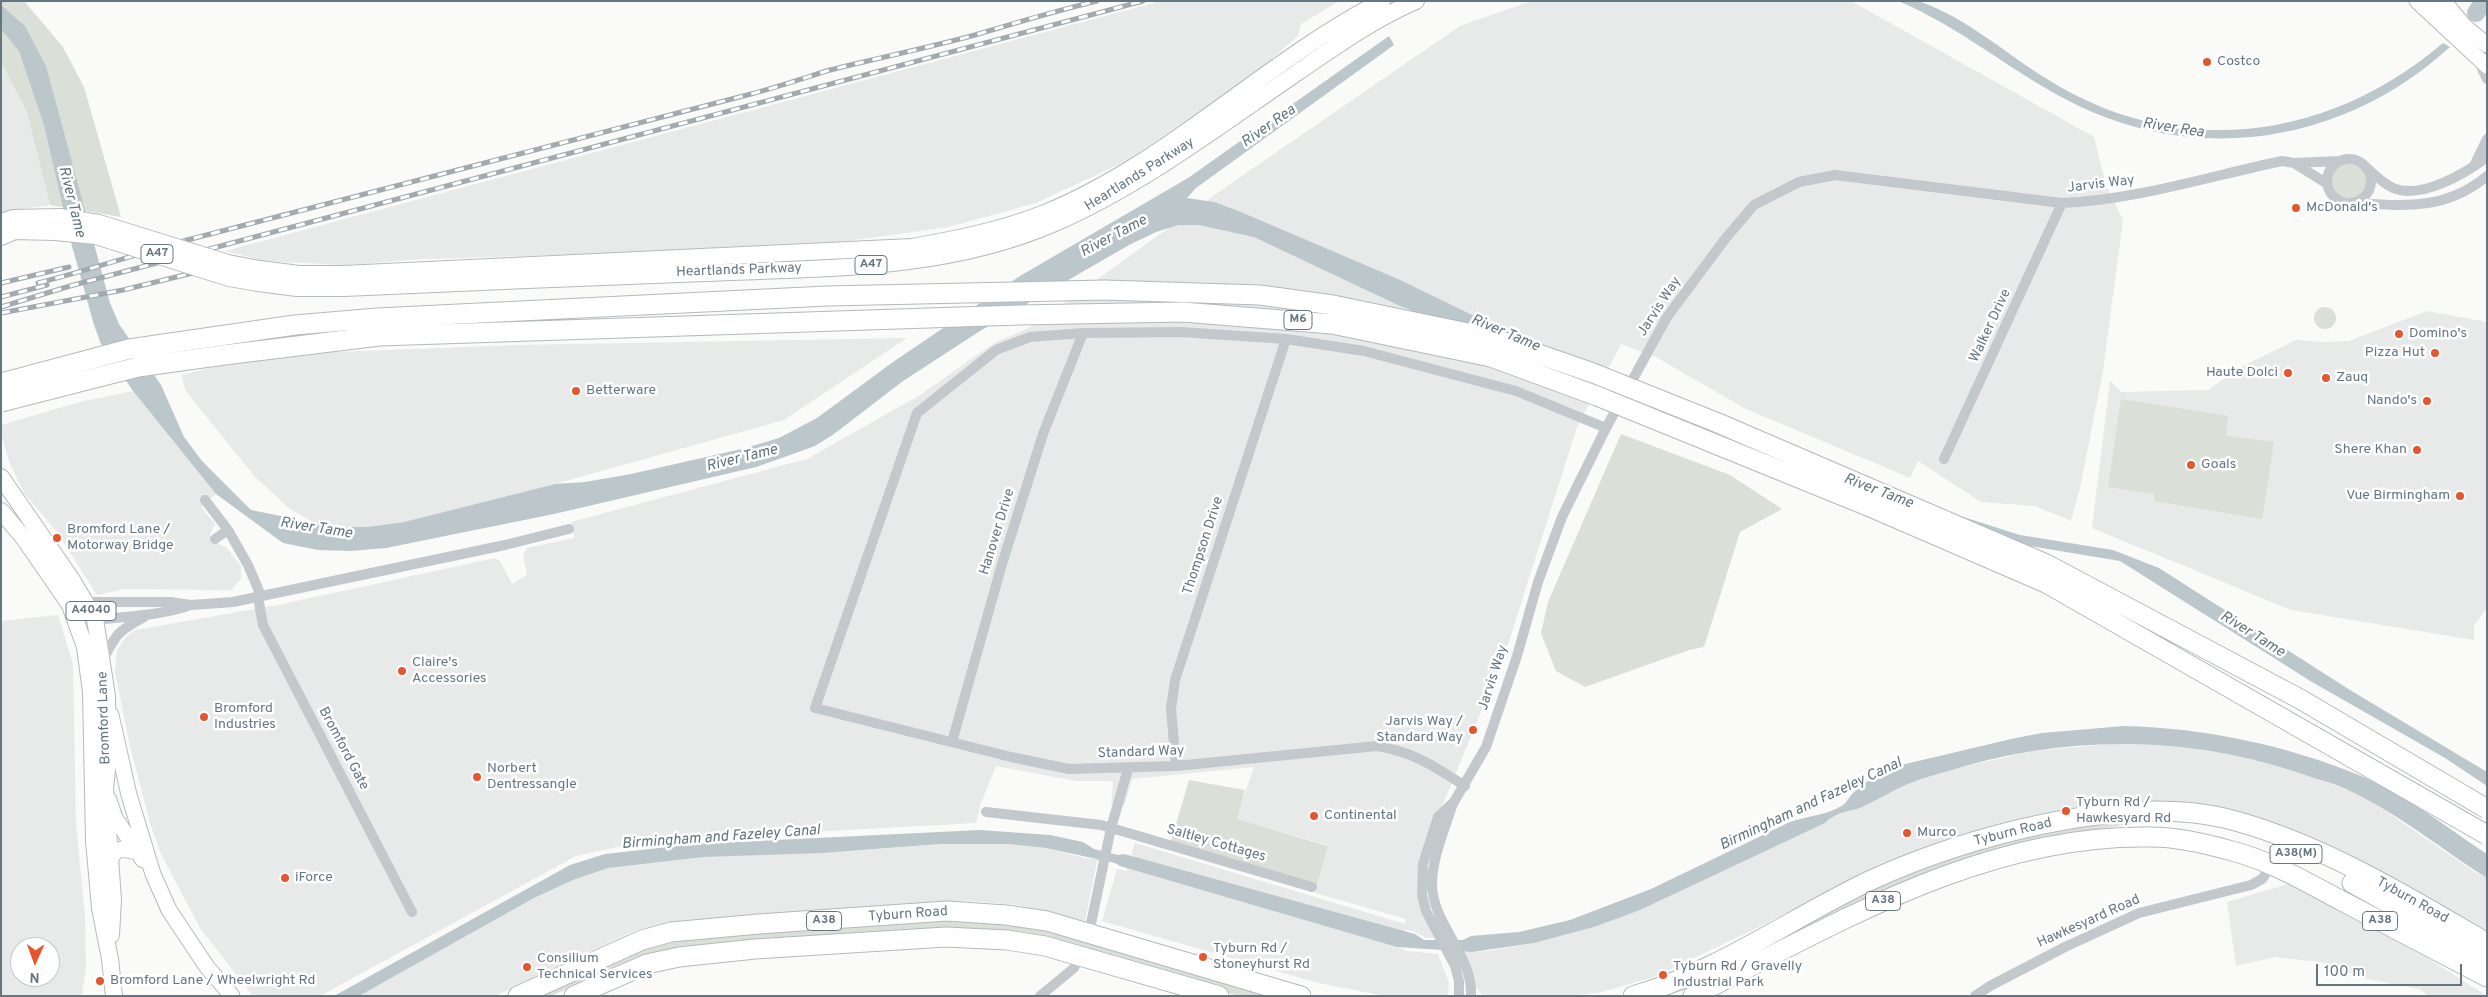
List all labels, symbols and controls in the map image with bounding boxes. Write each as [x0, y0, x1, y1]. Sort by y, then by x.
place label: Costco [2217, 54, 2260, 70]
marker: Costco [2201, 56, 2213, 68]
water label: River Rea [1238, 102, 1300, 152]
water label: River Rea [2141, 115, 2205, 143]
street label: Heartlands Parkway [1082, 135, 1198, 215]
water label: River Tame [53, 165, 89, 239]
street label: Jarvis Way [2066, 173, 2136, 197]
place label: McDonald's [2306, 200, 2378, 216]
marker: McDonald's [2290, 202, 2302, 214]
water label: River Tame [1078, 212, 1150, 262]
road number: A47 [141, 244, 173, 264]
road number: A47 [855, 256, 887, 274]
street label: Heartlands Parkway [676, 260, 802, 282]
street label: Jarvis Way [1635, 274, 1685, 340]
street label: Walker Drive [1967, 287, 2015, 365]
road number: M6 [1284, 310, 1312, 330]
water label: River Tame [1468, 311, 1542, 357]
place label: Domino's [2409, 326, 2467, 342]
marker: Domino's [2393, 328, 2405, 340]
place label: Pizza Hut [2365, 345, 2425, 361]
marker: Pizza Hut [2429, 347, 2441, 359]
place label: Haute Dolci [2206, 365, 2278, 381]
marker: Haute Dolci [2282, 367, 2294, 379]
place label: Zauq [2336, 370, 2368, 386]
marker: Zauq [2320, 372, 2332, 384]
place label: Betterware [586, 383, 656, 399]
marker: Betterware [570, 385, 582, 397]
place label: Nando's [2367, 393, 2417, 409]
marker: Nando's [2421, 395, 2433, 407]
water label: River Tame [705, 441, 779, 477]
place label: Shere Khan [2334, 442, 2407, 458]
marker: Shere Khan [2411, 444, 2423, 456]
place label: Goals [2201, 457, 2236, 473]
marker: Goals [2185, 459, 2197, 471]
water label: River Tame [1841, 471, 1915, 513]
street label: Hanover Drive [977, 487, 1019, 577]
place label: Vue Birmingham [2346, 488, 2450, 504]
marker: Vue Birmingham [2454, 490, 2466, 502]
street label: Thompson Drive [1180, 495, 1228, 597]
water label: River Tame [279, 514, 353, 544]
place label: Bromford Lane / Motorway Bridge [67, 522, 174, 554]
marker: Bromford Lane / Motorway Bridge [51, 532, 63, 544]
road number: A4040 [66, 602, 116, 620]
water label: River Tame [2216, 608, 2288, 662]
street label: Jarvis Way [1476, 643, 1512, 713]
place label: Claire's Accessories [412, 655, 487, 688]
marker: Claire's Accessories [396, 665, 408, 677]
street label: Bromford Lane [95, 671, 115, 765]
place label: Bromford Industries [214, 701, 276, 734]
street label: Bromford Gate [314, 705, 372, 793]
marker: Bromford Industries [198, 711, 210, 723]
place label: Jarvis Way / Standard Way [1376, 714, 1463, 746]
marker: Jarvis Way / Standard Way [1467, 724, 1479, 736]
street label: Standard Way [1097, 743, 1185, 763]
water label: Birmingham and Fazeley Canal [1717, 755, 1905, 855]
place label: Norbert Dentressangle [487, 761, 577, 794]
marker: Norbert Dentressangle [471, 771, 483, 783]
place label: Tyburn Rd / Hawkesyard Rd [2076, 795, 2171, 828]
marker: Tyburn Rd / Hawkesyard Rd [2060, 805, 2072, 817]
place label: Continental [1324, 808, 1397, 824]
marker: Continental [1308, 810, 1320, 822]
street label: Tyburn Road [1972, 815, 2054, 851]
water label: Birmingham and Fazeley Canal [621, 822, 821, 854]
street label: Saltley Cottages [1164, 822, 1268, 866]
place label: Murco [1917, 825, 1956, 841]
marker: Murco [1901, 827, 1913, 839]
road number: A38(M) [2270, 844, 2322, 864]
place label: iForce [295, 870, 333, 886]
marker: iForce [279, 872, 291, 884]
street label: Tyburn Road [2373, 874, 2451, 928]
road number: A38 [1866, 891, 1900, 910]
street label: Hawkesyard Road [2035, 892, 2143, 952]
street label: Tyburn Road [868, 904, 948, 926]
road number: A38 [806, 911, 842, 930]
road number: A38 [2362, 911, 2398, 930]
north arrow [10, 937, 60, 987]
place label: Tyburn Rd / Stoneyhurst Rd [1213, 941, 1310, 974]
place label: Consilium Technical Services [537, 951, 653, 984]
marker: Tyburn Rd / Stoneyhurst Rd [1197, 951, 1209, 963]
scale bar [2318, 954, 2464, 986]
place label: Tyburn Rd / Gravelly Industrial Park [1673, 959, 1802, 992]
marker: Consilium Technical Services [521, 961, 533, 973]
text: 100 m [2324, 963, 2365, 982]
text: N [29, 968, 40, 985]
marker: Tyburn Rd / Gravelly Industrial Park [1657, 969, 1669, 981]
place label: Bromford Lane / Wheelwright Rd [110, 973, 315, 989]
marker: Bromford Lane / Wheelwright Rd [94, 975, 106, 987]

